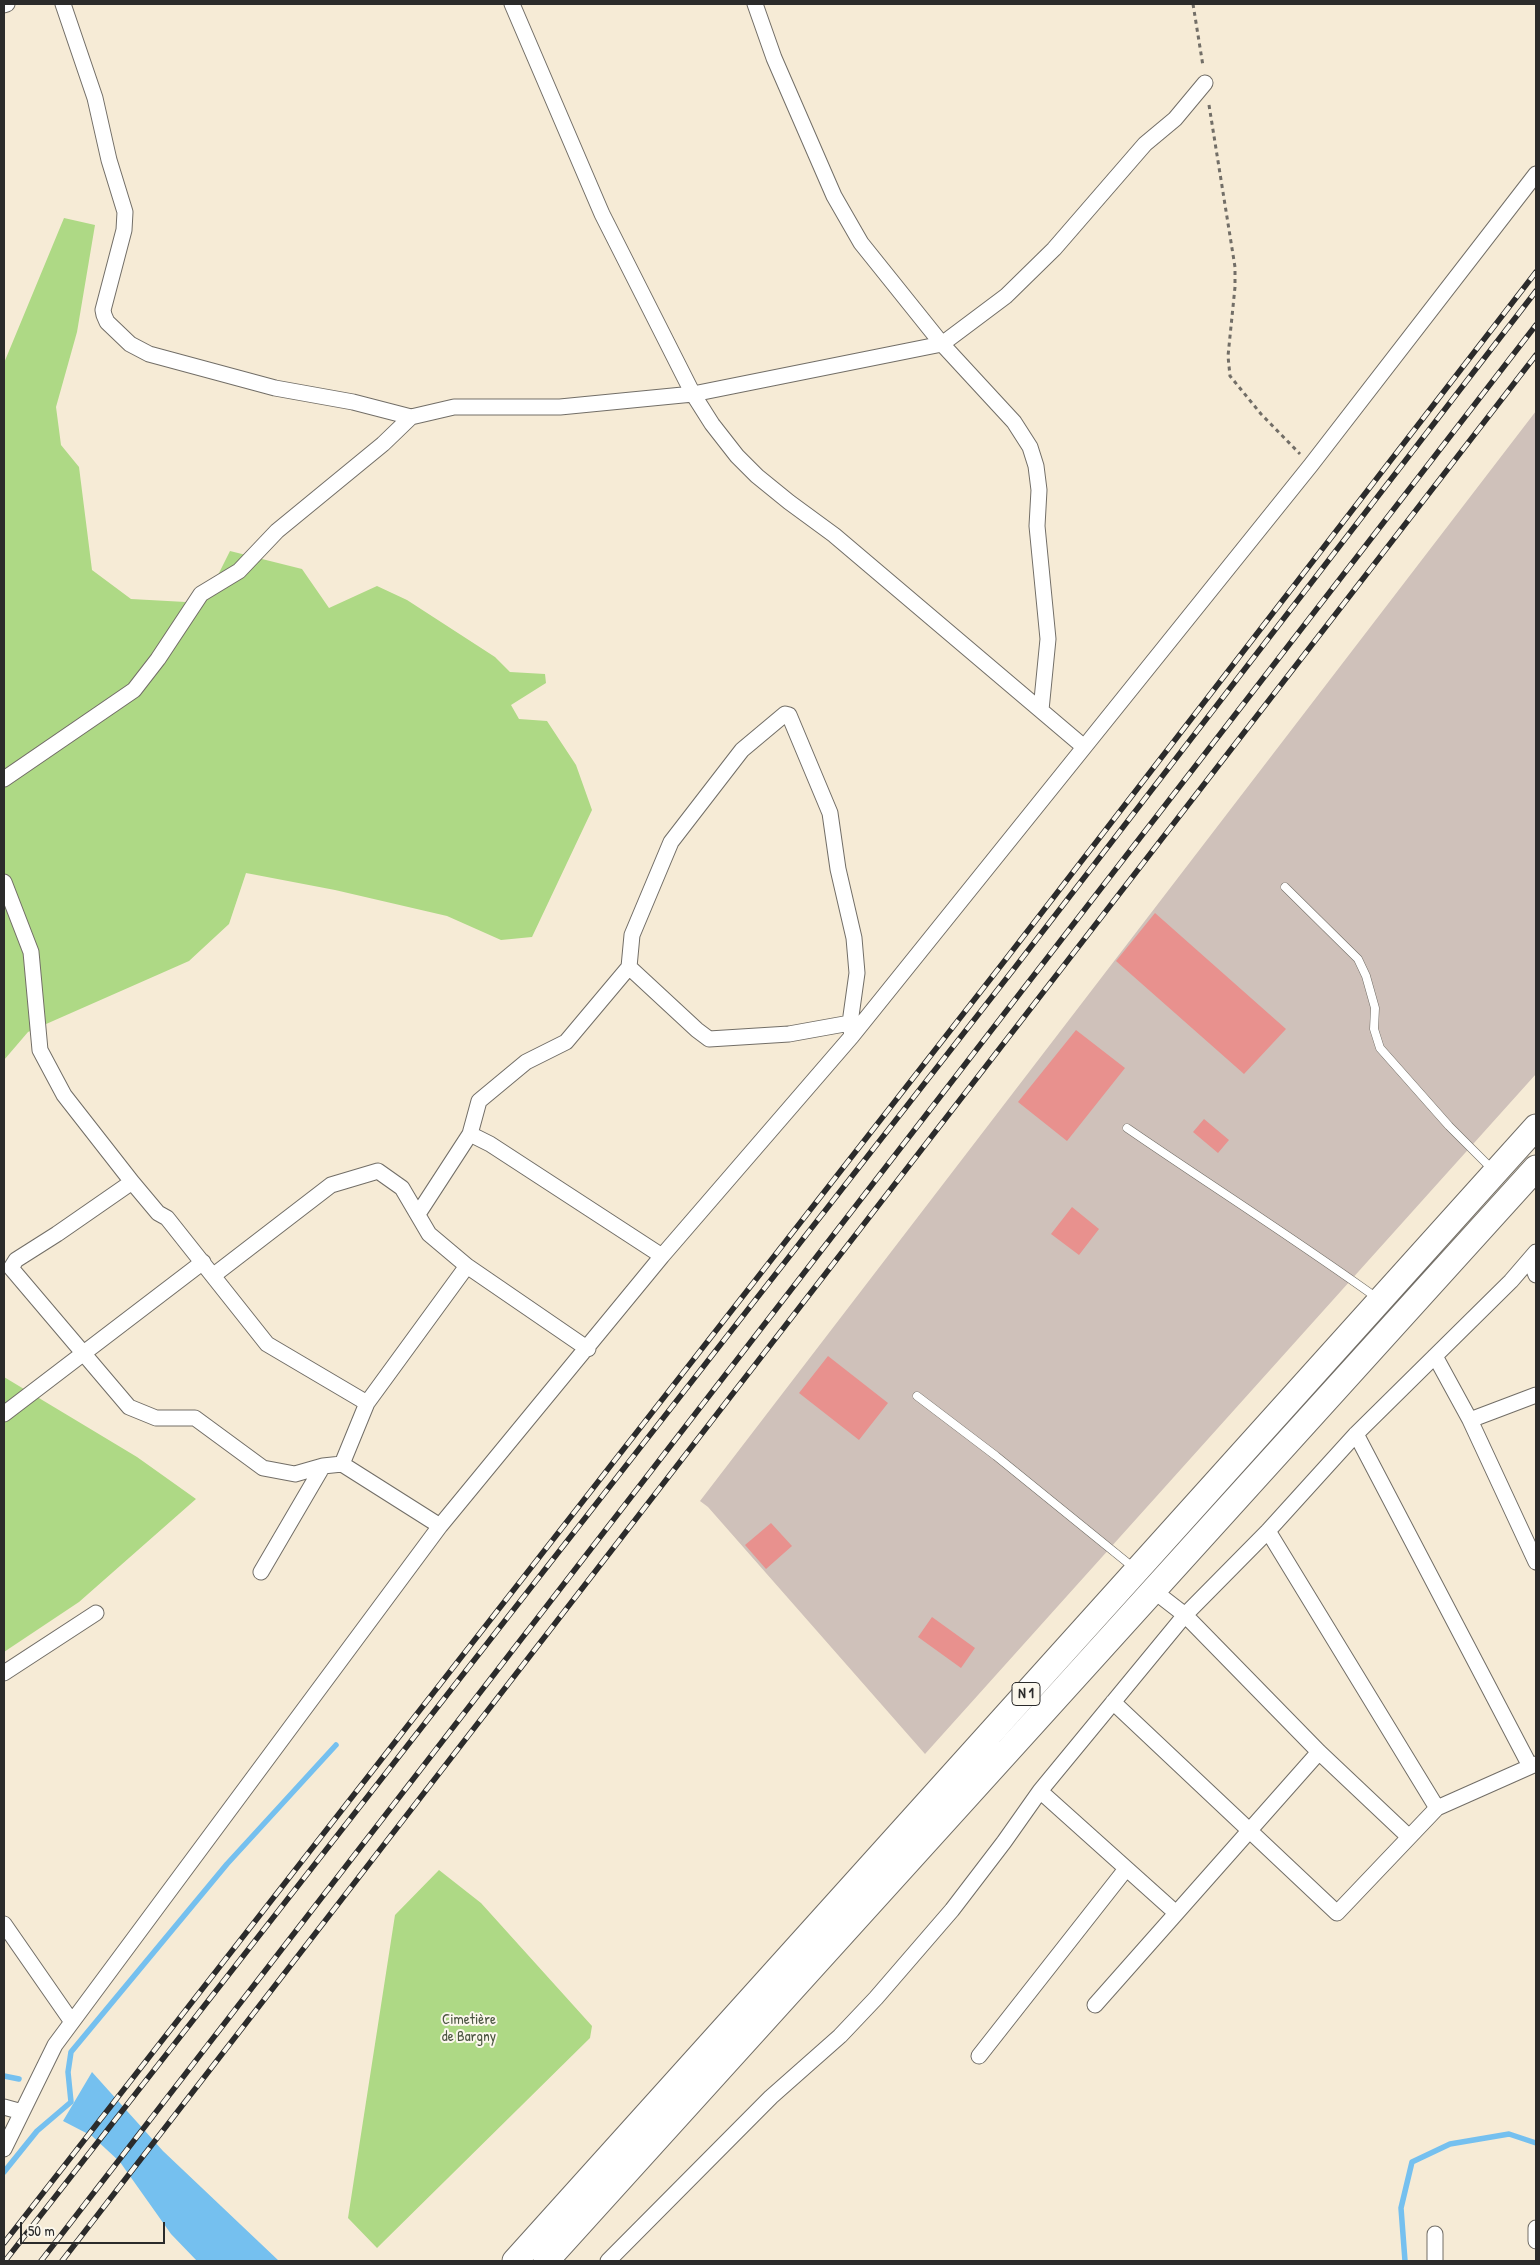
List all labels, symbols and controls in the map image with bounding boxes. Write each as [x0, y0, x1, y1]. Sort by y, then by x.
road number: N 1 [1012, 1682, 1040, 1706]
park label: Cimetière de Bargny [442, 2011, 496, 2046]
scale bar [22, 2212, 168, 2244]
text: 50 m [28, 2220, 55, 2241]

